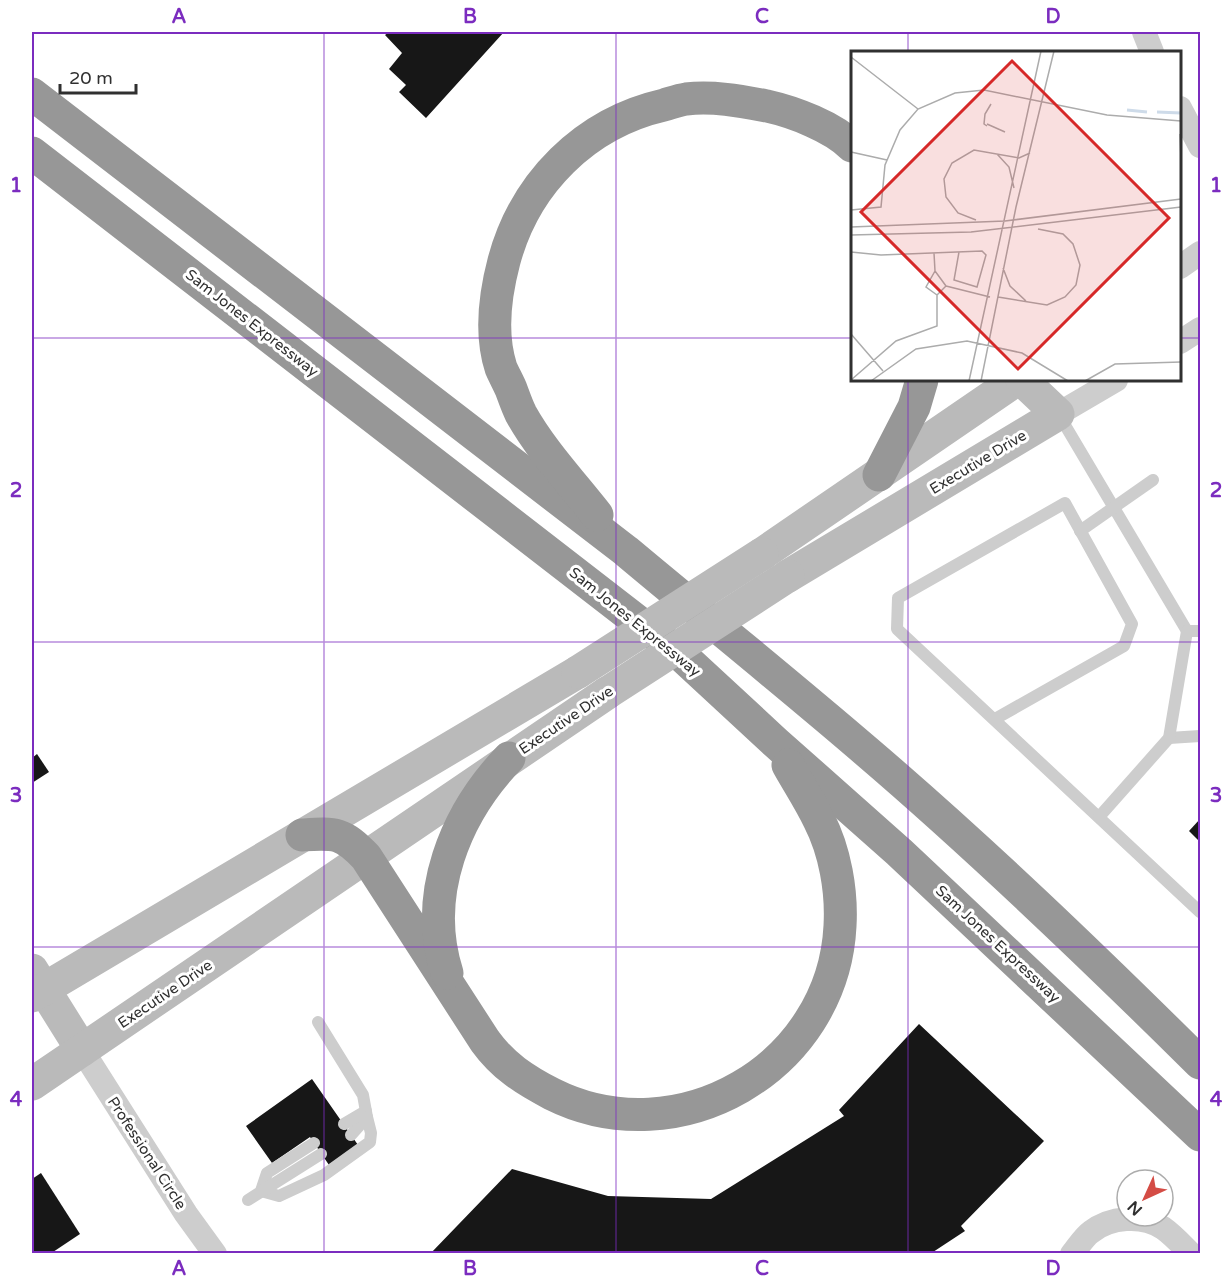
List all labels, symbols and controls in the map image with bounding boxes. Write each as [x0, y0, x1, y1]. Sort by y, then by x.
text: A [172, 5, 187, 29]
text: B [463, 5, 477, 29]
text: C [755, 5, 769, 29]
text: D [1045, 5, 1061, 29]
inset map [851, 51, 1181, 381]
scale bar [60, 57, 136, 95]
text: 20 m [69, 67, 113, 89]
text: 1 [10, 174, 22, 198]
text: 1 [1210, 174, 1222, 198]
street label: Sam Jones Expressway [182, 265, 322, 381]
street label: Executive Drive [926, 426, 1030, 498]
text: 2 [10, 479, 22, 503]
text: 2 [1210, 479, 1222, 503]
street label: Sam Jones Expressway [566, 563, 704, 681]
street label: Executive Drive [515, 682, 617, 758]
text: 3 [10, 784, 22, 808]
text: 3 [1210, 784, 1222, 808]
street label: Sam Jones Expressway [932, 882, 1064, 1006]
street label: Executive Drive [114, 956, 216, 1032]
text: 4 [10, 1088, 23, 1112]
text: 4 [1210, 1088, 1223, 1112]
street label: Professional Circle [104, 1093, 190, 1213]
north arrow [1115, 1168, 1175, 1228]
text: N [1123, 1196, 1147, 1220]
text: A [172, 1257, 187, 1281]
text: B [463, 1257, 477, 1281]
text: C [755, 1257, 769, 1281]
text: D [1045, 1257, 1061, 1281]

